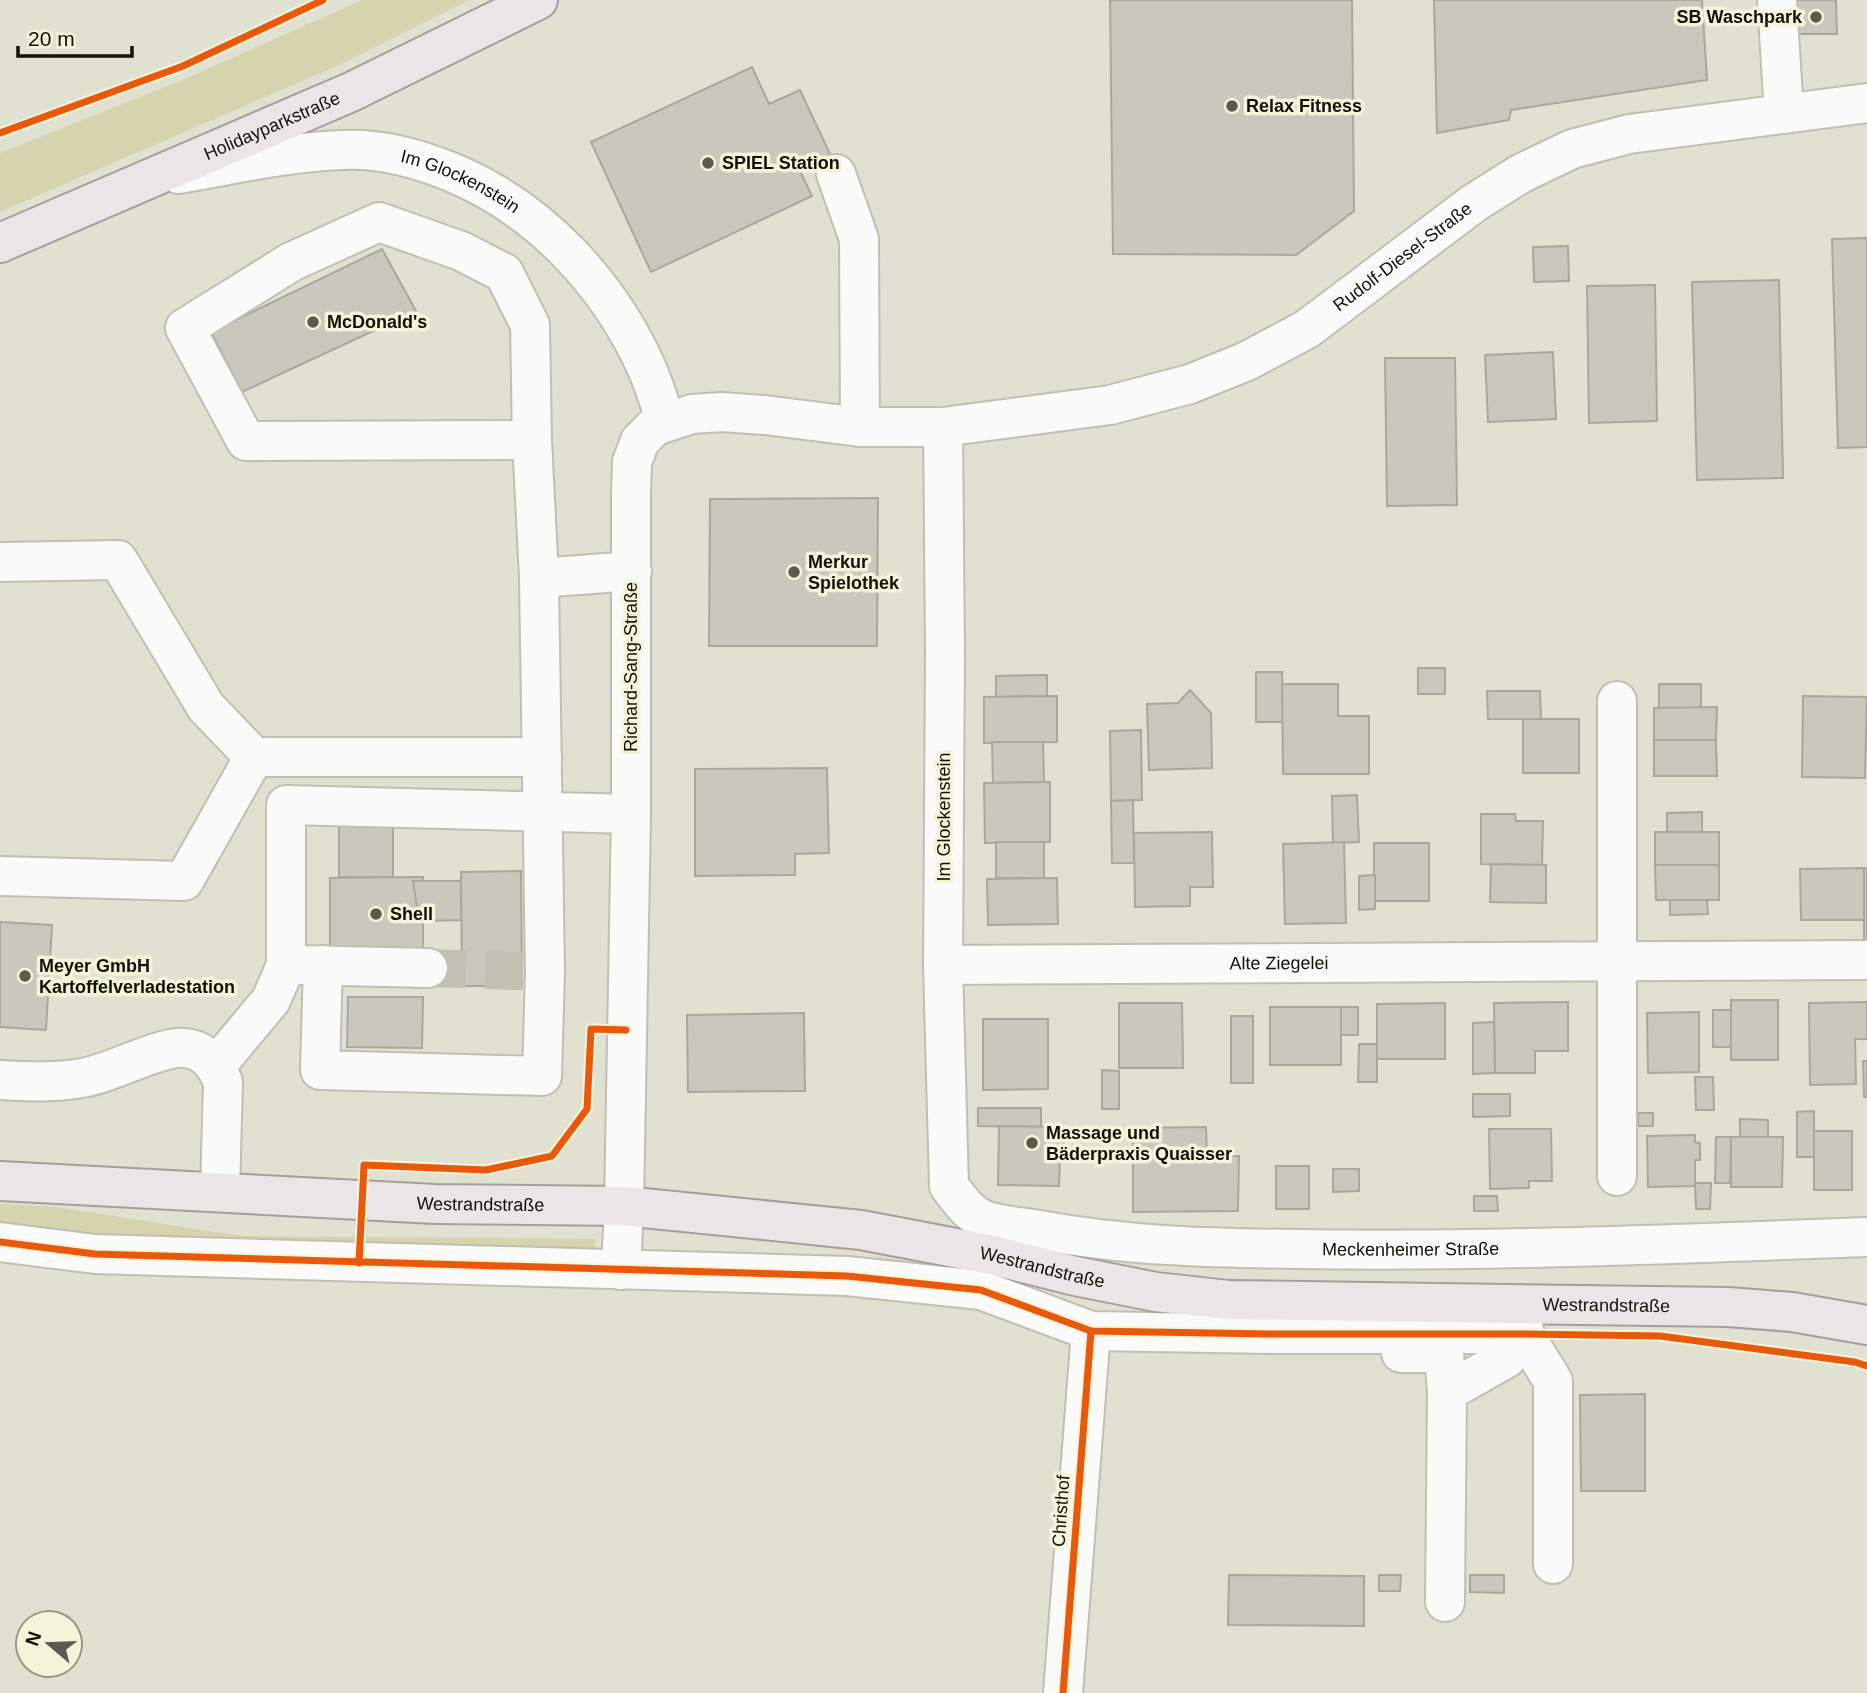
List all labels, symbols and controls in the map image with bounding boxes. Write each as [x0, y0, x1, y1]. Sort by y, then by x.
place label: SB Waschpark [1677, 7, 1803, 27]
marker: SB Waschpark [1808, 9, 1824, 25]
scale bar [18, 14, 131, 58]
text: 20 m [28, 27, 75, 50]
street label: Holidayparkstraße [201, 88, 343, 164]
place label: Relax Fitness [1246, 96, 1362, 116]
marker: Relax Fitness [1224, 98, 1240, 114]
street label: Im Glockenstein [399, 146, 524, 217]
place label: SPIEL Station [722, 153, 840, 173]
marker: SPIEL Station [700, 155, 716, 171]
street label: Rudolf-Diesel-Straße [1329, 198, 1476, 316]
place label: McDonald's [327, 312, 427, 332]
marker: McDonald's [305, 314, 321, 330]
place label: Merkur Spielothek [808, 552, 900, 593]
marker: Merkur Spielothek [786, 564, 802, 580]
street label: Richard-Sang-Straße [621, 582, 641, 752]
street label: Im Glockenstein [934, 752, 954, 882]
place label: Shell [390, 904, 433, 924]
marker: Shell [368, 906, 384, 922]
street label: Alte Ziegelei [1229, 953, 1329, 973]
place label: Meyer GmbH Kartoffelverladestation [39, 956, 235, 997]
marker: Meyer GmbH Kartoffelverladestation [17, 968, 33, 984]
place label: Massage und Bäderpraxis Quaisser [1046, 1123, 1232, 1164]
marker: Massage und Bäderpraxis Quaisser [1024, 1135, 1040, 1151]
street label: Westrandstraße [416, 1193, 544, 1215]
street label: Meckenheimer Straße [1322, 1239, 1499, 1260]
street label: Westrandstraße [978, 1243, 1106, 1292]
street label: Westrandstraße [1542, 1294, 1670, 1316]
street label: Christhof [1049, 1473, 1074, 1548]
north arrow [14, 1609, 84, 1679]
text: N [21, 1629, 46, 1649]

